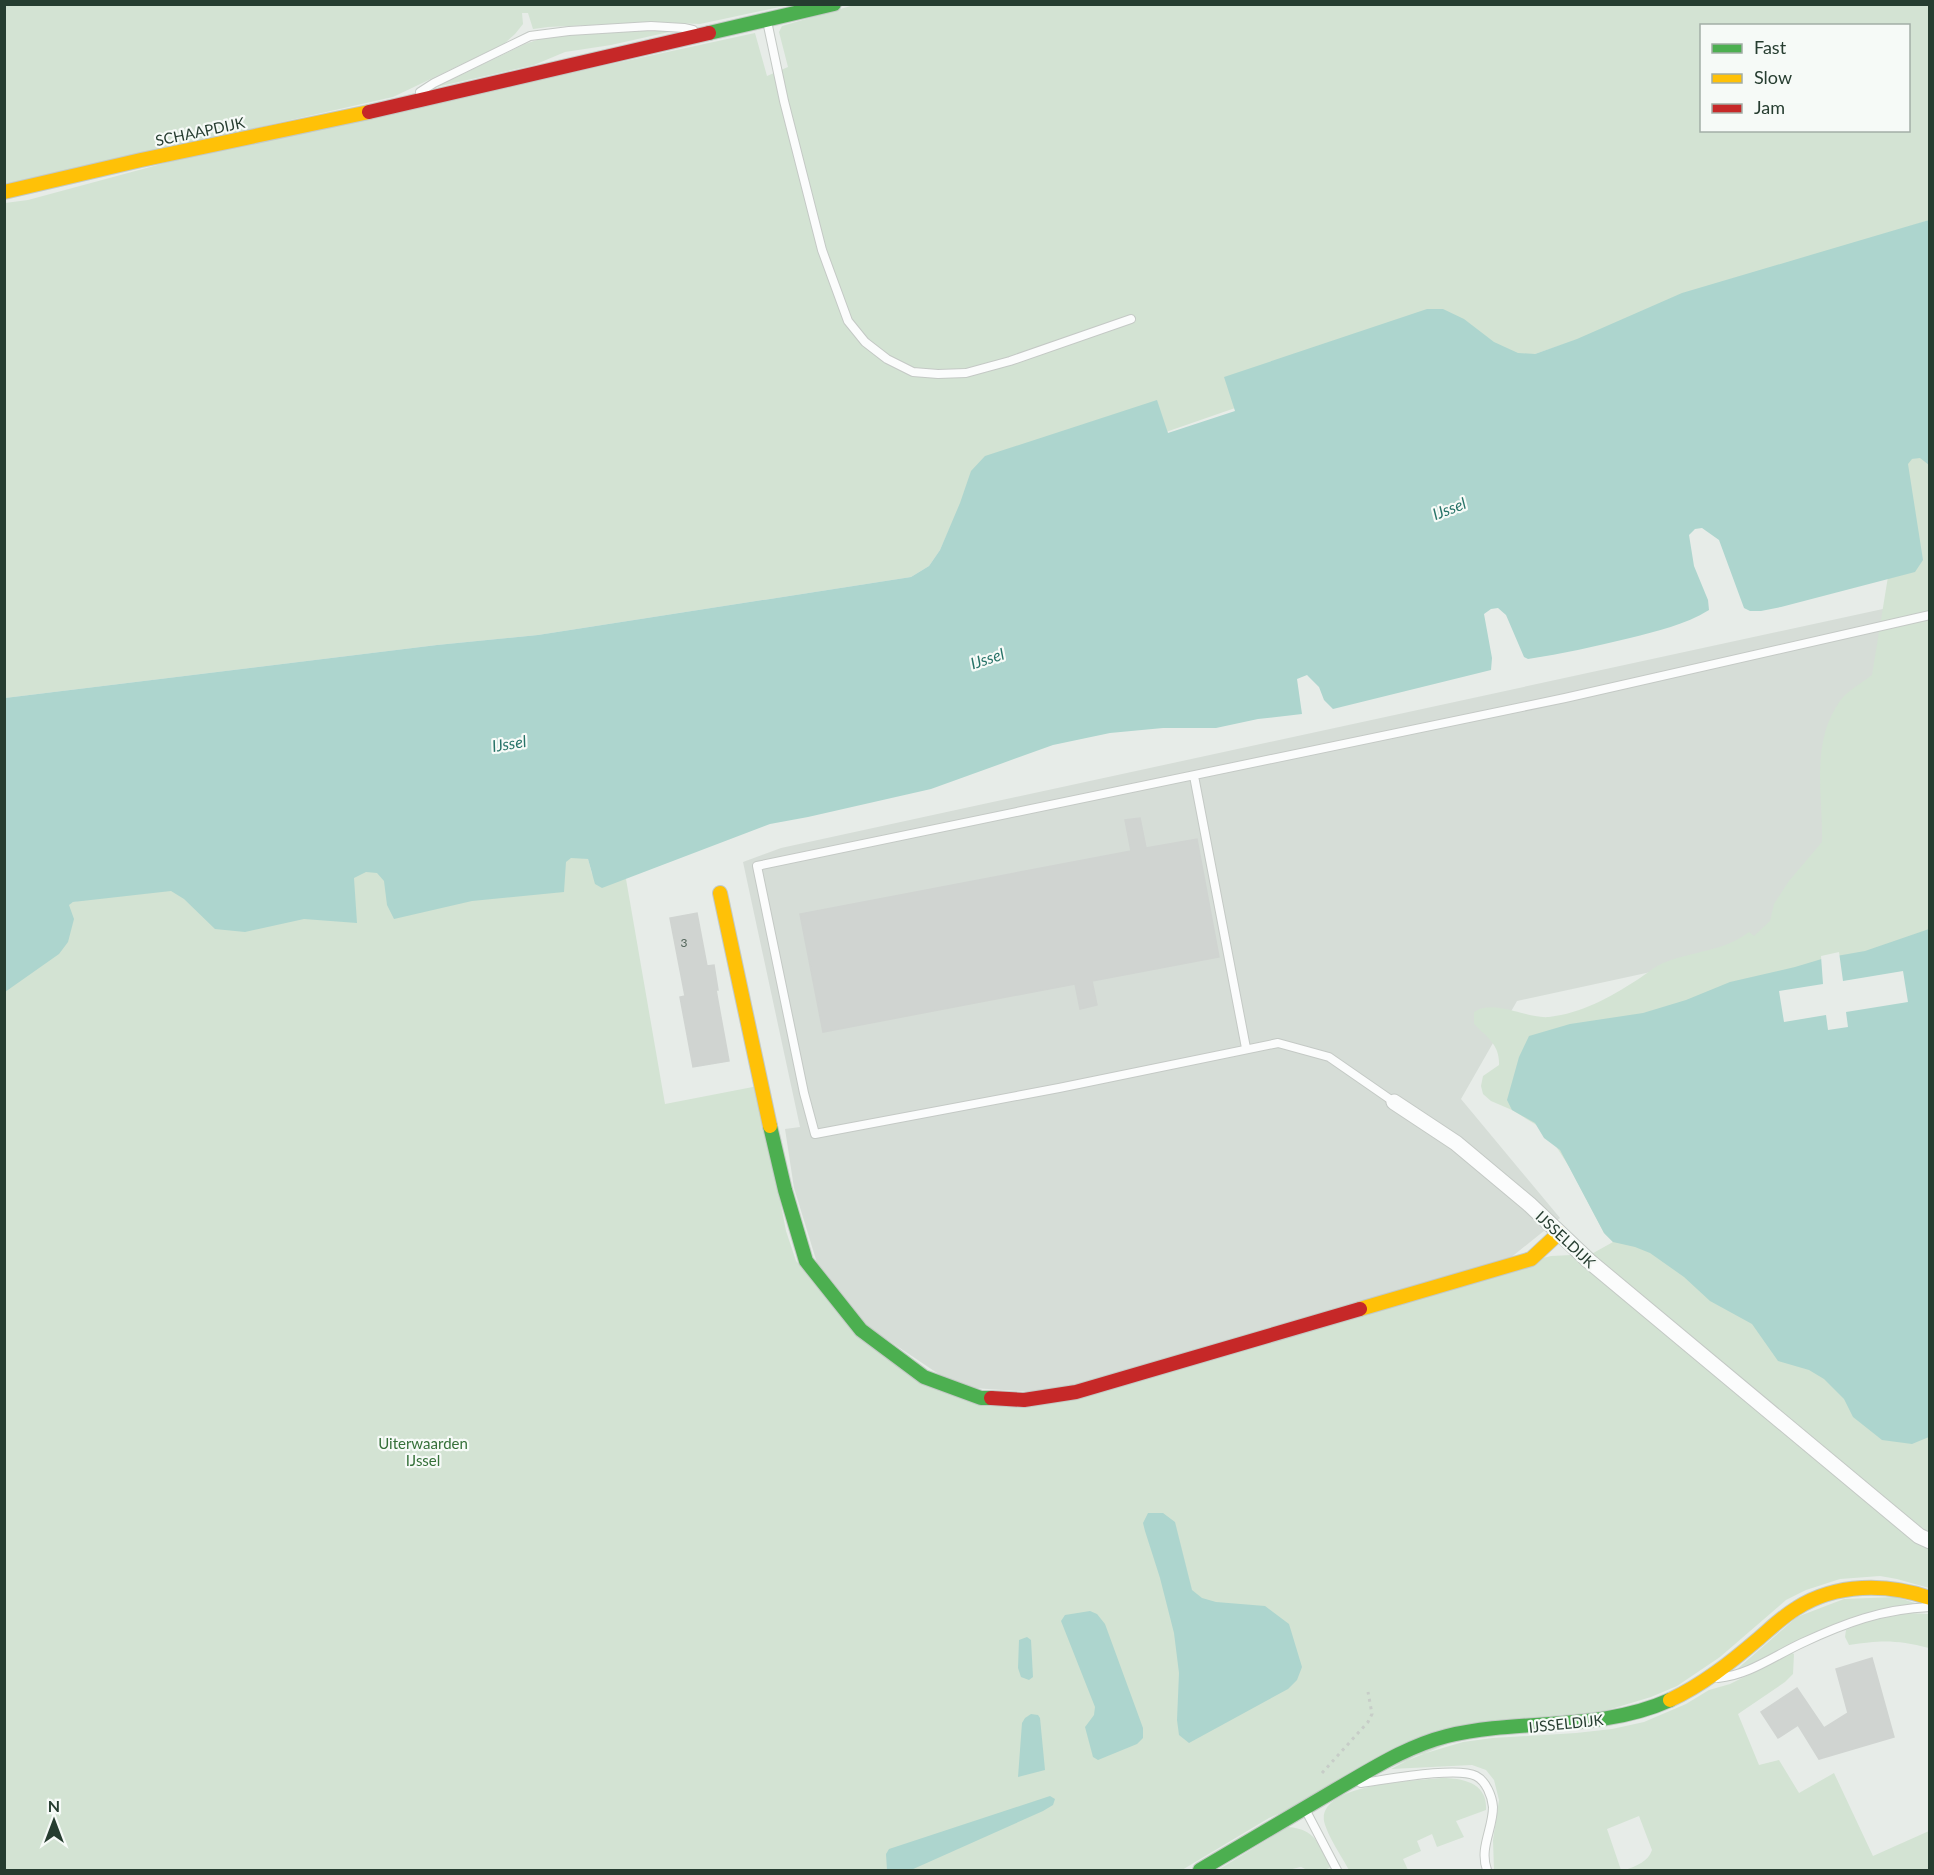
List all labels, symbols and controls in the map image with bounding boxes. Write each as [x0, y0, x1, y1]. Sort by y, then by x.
legend [1700, 24, 1910, 132]
text: Fast [1754, 36, 1787, 58]
text: Slow [1754, 66, 1792, 88]
text: Jam [1754, 96, 1785, 118]
street label: SCHAAPDIJK [154, 113, 246, 149]
water label: IJssel [1430, 493, 1469, 523]
water label: IJssel [968, 644, 1007, 672]
water label: IJssel [491, 731, 528, 755]
house number: 3 [681, 935, 688, 950]
street label: IJSSELDIJK [1532, 1207, 1600, 1271]
park label: Uiterwaarden IJssel [378, 1434, 468, 1469]
street label: IJSSELDIJK [1528, 1710, 1604, 1736]
north arrow [24, 1791, 84, 1851]
text: N [48, 1796, 60, 1815]

